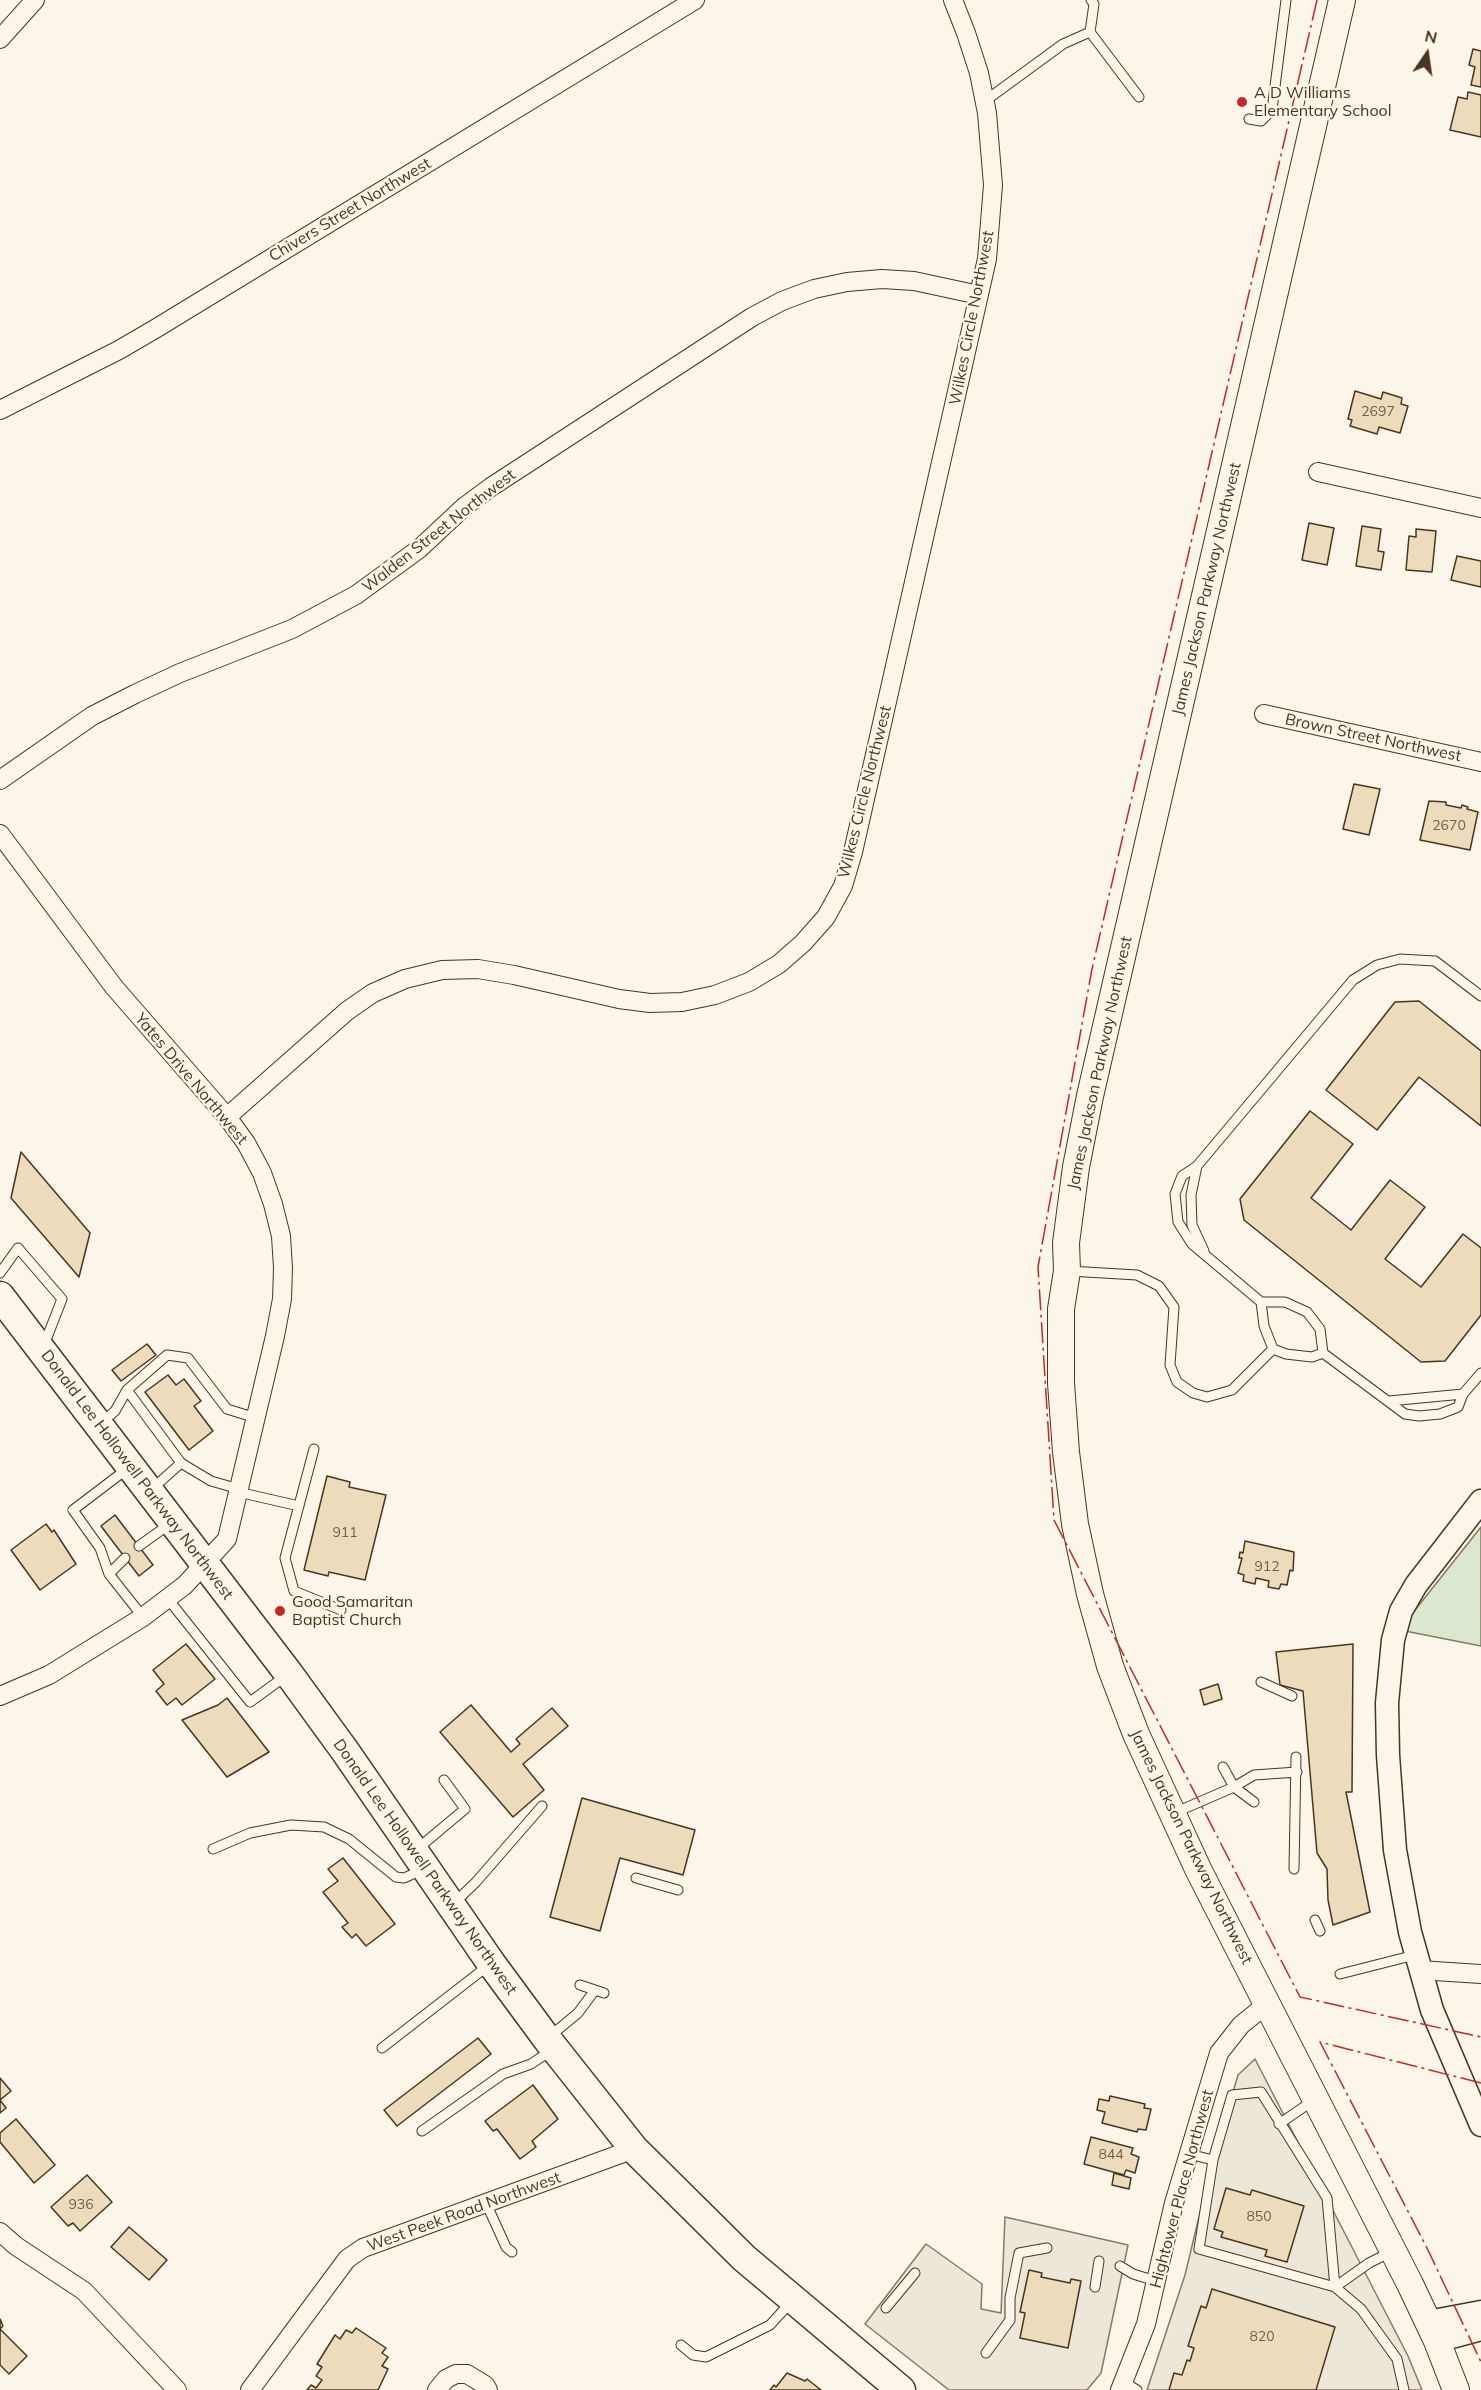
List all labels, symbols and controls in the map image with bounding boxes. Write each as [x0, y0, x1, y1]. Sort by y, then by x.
north arrow [1397, 24, 1457, 84]
text: N [1423, 25, 1439, 48]
place label: A D Williams Elementary School [1254, 83, 1392, 121]
marker: A D Williams Elementary School [1235, 95, 1249, 109]
street label: Chivers Street Northwest [265, 154, 435, 266]
street label: Wilkes Circle Northwest [946, 229, 998, 407]
house number: 2697 [1361, 404, 1395, 420]
street label: James Jackson Parkway Northwest [1169, 461, 1245, 717]
street label: Walden Street Northwest [359, 465, 519, 597]
street label: Wilkes Circle Northwest [834, 704, 896, 880]
street label: Brown Street Northwest [1283, 710, 1463, 766]
house number: 2670 [1432, 818, 1466, 834]
street label: James Jackson Parkway Northwest [1064, 934, 1136, 1192]
street label: Yates Drive Northwest [130, 1009, 252, 1149]
street label: Donald Lee Hollowell Parkway Northwest [37, 1346, 237, 1604]
house number: 911 [332, 1525, 358, 1541]
house number: 912 [1254, 1559, 1280, 1575]
place label: Good Samaritan Baptist Church [292, 1592, 413, 1630]
marker: Good Samaritan Baptist Church [273, 1604, 287, 1618]
street label: James Jackson Parkway Northwest [1126, 1727, 1256, 1967]
street label: Donald Lee Hollowell Parkway Northwest [329, 1735, 521, 1999]
street label: Hightower Place Northwest [1146, 2088, 1218, 2290]
house number: 844 [1098, 2147, 1124, 2163]
street label: West Peek Road Northwest [365, 2168, 563, 2256]
house number: 936 [68, 2197, 94, 2213]
house number: 850 [1246, 2209, 1272, 2225]
house number: 820 [1249, 2329, 1275, 2345]

